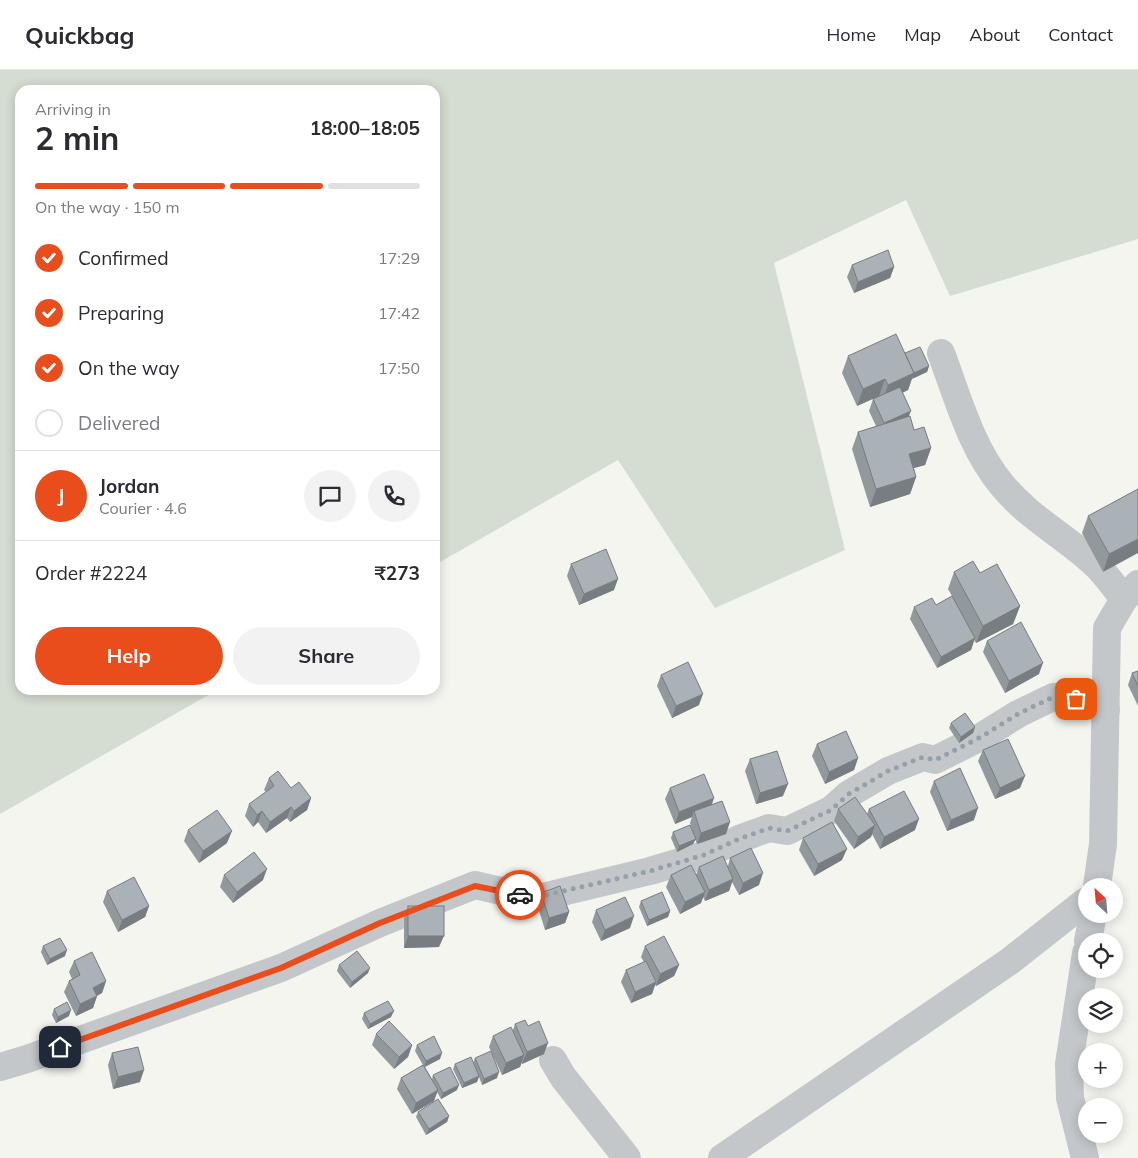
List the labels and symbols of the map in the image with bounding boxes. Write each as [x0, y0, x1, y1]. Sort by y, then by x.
pin [1055, 678, 1097, 720]
courier [495, 870, 545, 920]
north arrow [1078, 878, 1122, 922]
pin [39, 1026, 81, 1068]

